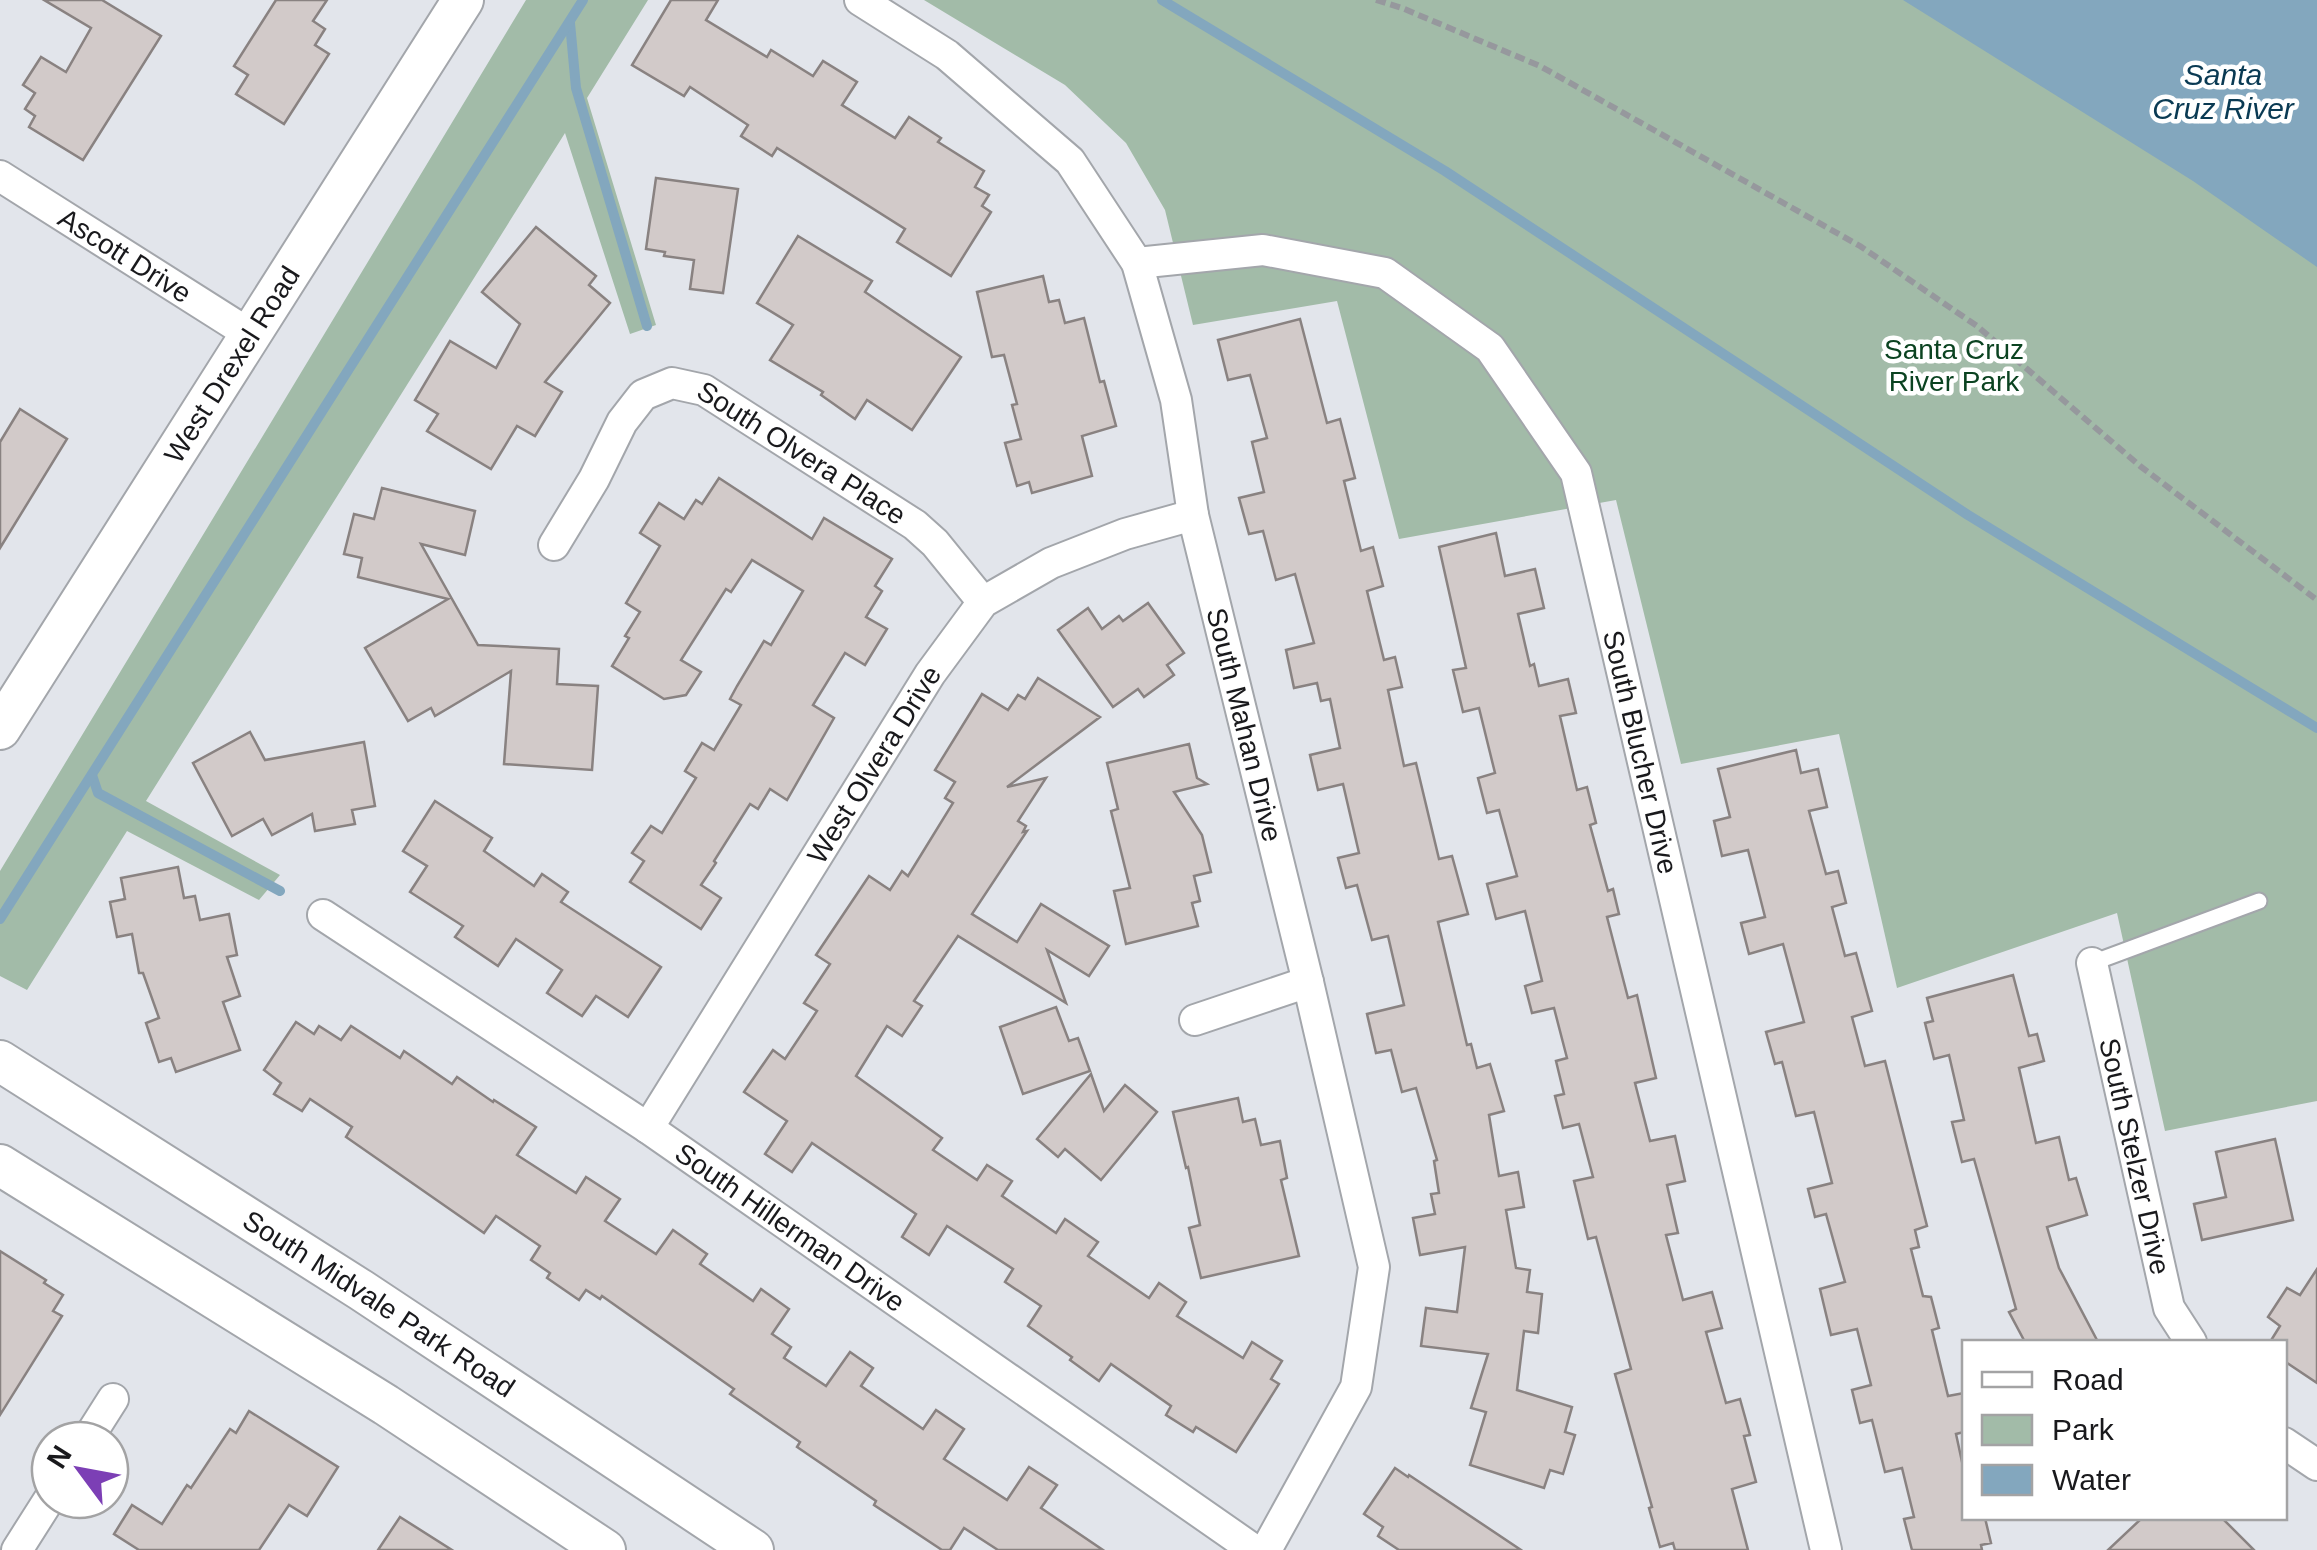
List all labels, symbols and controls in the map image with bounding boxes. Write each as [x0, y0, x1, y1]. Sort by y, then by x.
water label: Santa Cruz River [2152, 58, 2295, 125]
street label: Ascott Drive [53, 202, 197, 309]
street label: West Drexel Road [158, 260, 305, 468]
park label: Santa Cruz River Park [1884, 334, 2024, 397]
street label: South Olvera Place [692, 374, 912, 531]
street label: South Mahan Drive [1201, 605, 1288, 845]
street label: South Blucher Drive [1597, 627, 1684, 877]
street label: West Olvera Drive [801, 660, 947, 869]
street label: South Stelzer Drive [2094, 1035, 2177, 1277]
street label: South Hillerman Drive [670, 1137, 911, 1318]
street label: South Midvale Park Road [238, 1204, 521, 1403]
legend [1962, 1340, 2287, 1520]
text: Road [2052, 1363, 2124, 1396]
text: Park [2052, 1413, 2115, 1446]
north arrow [30, 1420, 130, 1520]
text: N [41, 1440, 78, 1474]
text: Water [2052, 1463, 2131, 1496]

